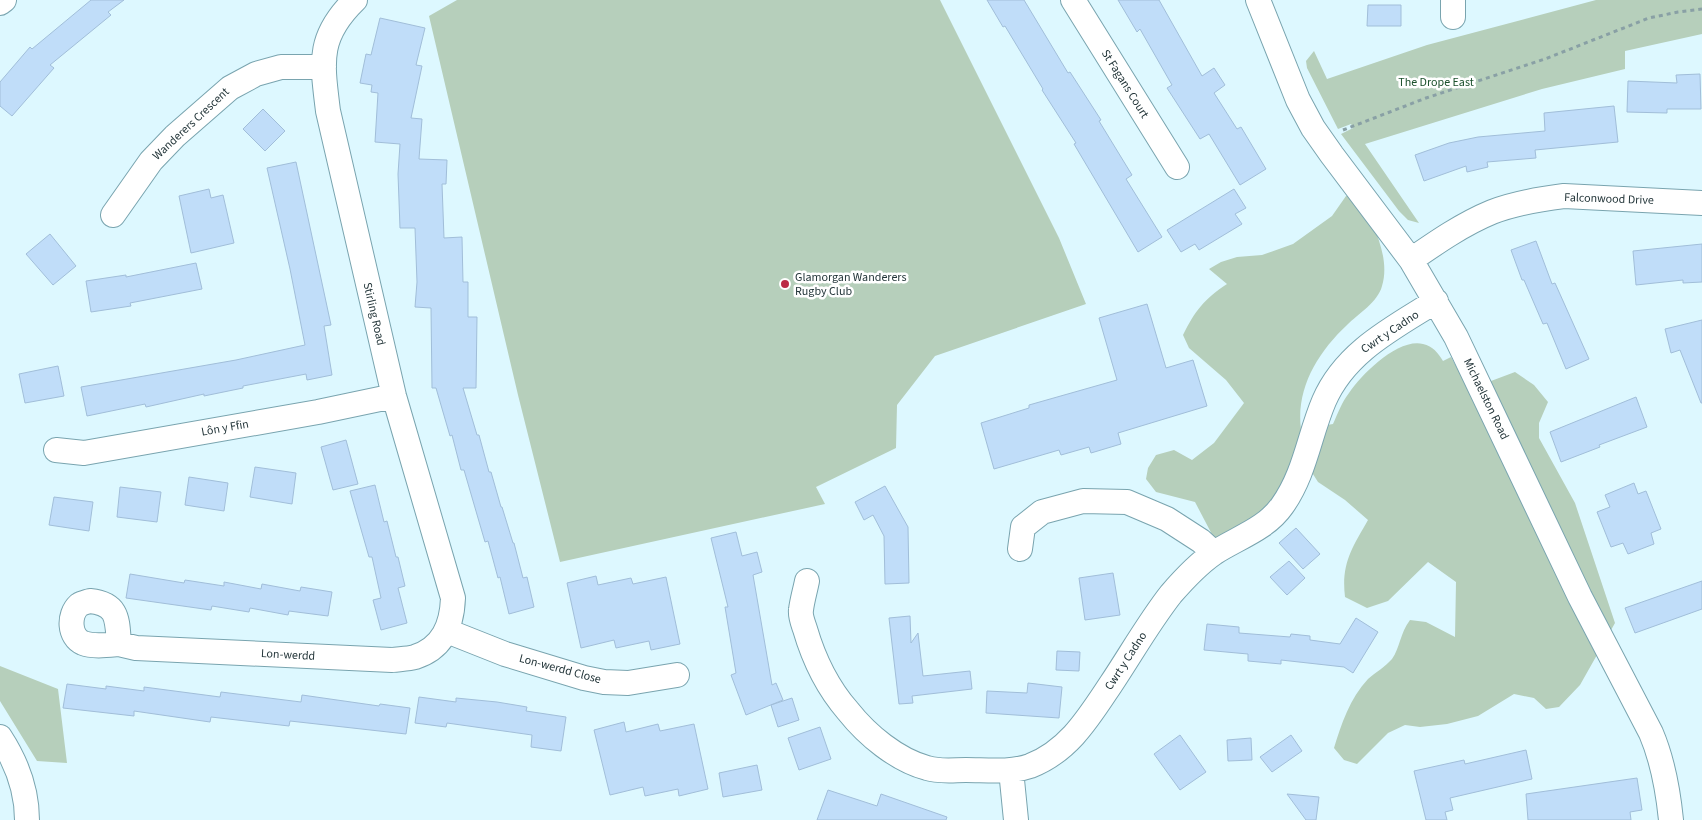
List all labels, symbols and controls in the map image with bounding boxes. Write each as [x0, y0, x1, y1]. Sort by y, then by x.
street label: St Fagans Court [1097, 46, 1153, 122]
park label: The Drope East [1398, 74, 1474, 91]
street label: Wanderers Crescent [149, 84, 233, 164]
street label: Falconwood Drive [1564, 189, 1654, 209]
place label: Glamorgan Wanderers Rugby Club [795, 269, 906, 300]
marker: Glamorgan Wanderers Rugby Club [779, 278, 791, 290]
street label: Stirling Road [359, 281, 389, 347]
street label: Cwrt y Cadno [1358, 306, 1422, 358]
street label: Michaelston Road [1459, 355, 1513, 443]
street label: Lôn y Ffin [200, 415, 250, 441]
street label: Cwrt y Cadno [1101, 628, 1151, 694]
street label: Lon-werdd [260, 645, 316, 665]
street label: Lon-werdd Close [517, 650, 603, 688]

